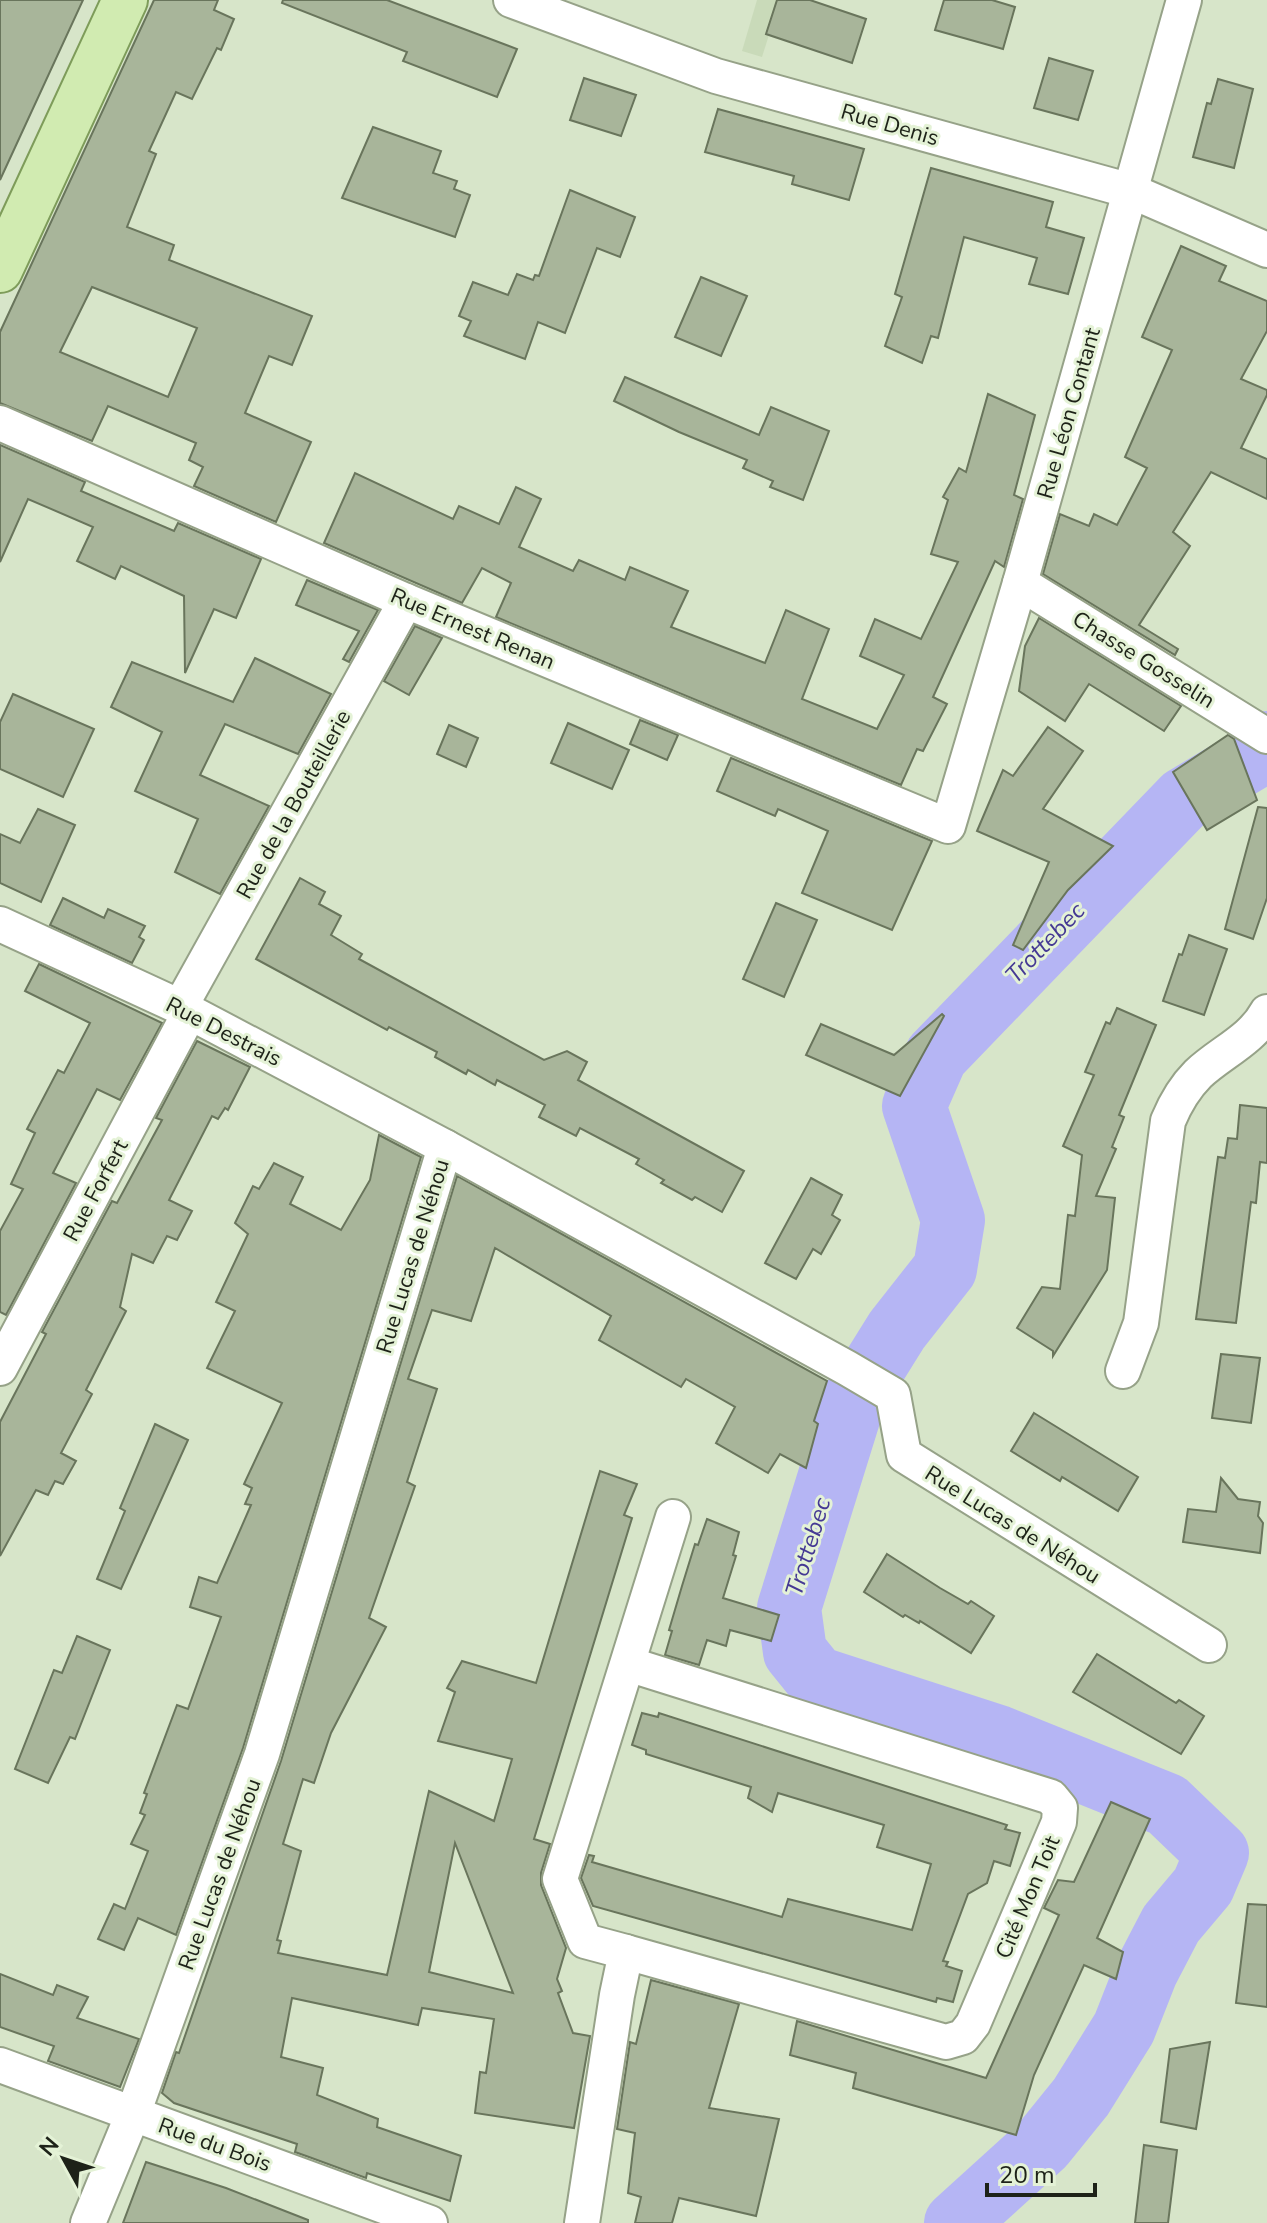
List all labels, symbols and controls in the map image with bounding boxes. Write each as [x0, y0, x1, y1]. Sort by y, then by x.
street label: Rue Denis [837, 97, 942, 153]
street label: Rue Léon Contant [1030, 324, 1108, 502]
street label: Rue Ernest Renan [386, 581, 559, 677]
street label: Chasse Gosselin [1067, 604, 1220, 716]
street label: Rue de la Bouteillerie [229, 705, 358, 904]
water label: Trottebec [998, 895, 1092, 991]
street label: Rue Destrais [161, 990, 286, 1074]
street label: Rue Forfert [56, 1134, 135, 1247]
street label: Rue Lucas de Néhou [369, 1155, 457, 1357]
street label: Rue Lucas de Néhou [919, 1459, 1106, 1591]
water label: Trottebec [778, 1493, 838, 1600]
street label: Rue Lucas de Néhou [171, 1774, 269, 1974]
street label: Cité Mon Toit [989, 1831, 1067, 1963]
street label: Rue du Bois [154, 2111, 275, 2179]
north arrow [24, 2119, 104, 2199]
text: N [33, 2131, 66, 2163]
scale bar [987, 2147, 1095, 2197]
text: 20 m [999, 2159, 1055, 2191]

